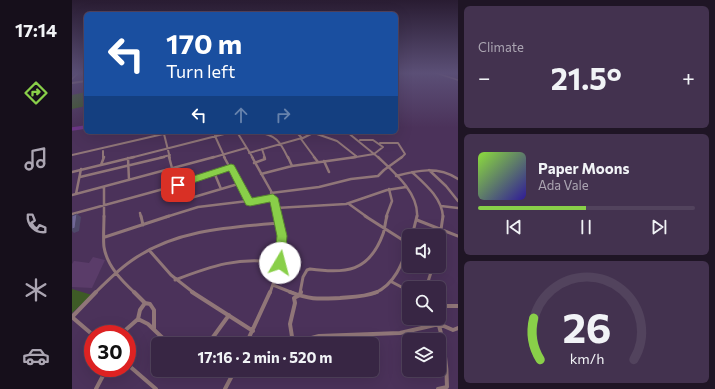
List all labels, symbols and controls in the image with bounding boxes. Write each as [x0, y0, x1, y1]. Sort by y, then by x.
text: 17:14 [15, 19, 57, 41]
text: 170 m [166, 26, 242, 60]
icon: left [100, 28, 152, 80]
text: Climate [478, 39, 524, 55]
text: 21.5° [551, 59, 622, 96]
text: Turn left [166, 60, 235, 82]
text: − [478, 64, 491, 91]
text: + [682, 64, 695, 91]
icon: directions [22, 79, 50, 107]
icon: left [188, 104, 210, 126]
icon: ahead [230, 104, 252, 126]
icon: right [272, 104, 294, 126]
icon: music [22, 145, 50, 173]
text: Paper Moons [538, 159, 629, 177]
pin [161, 168, 195, 202]
icon: arrive [167, 174, 189, 196]
text: Ada Vale [538, 177, 589, 193]
icon: phone [22, 210, 50, 238]
icon: previous [503, 216, 525, 238]
icon: pause [575, 216, 597, 238]
icon: next [648, 216, 670, 238]
map controls [402, 229, 446, 377]
button: sound [402, 229, 446, 273]
position arrow [259, 242, 301, 284]
icon: climate [22, 276, 50, 304]
button: search [402, 281, 446, 325]
text: 26 [562, 301, 611, 352]
speed limit sign: 30 [84, 325, 136, 377]
button: layers [402, 333, 446, 377]
icon: car [22, 342, 50, 370]
text: 17:16 · 2 min · 520 m [198, 348, 332, 366]
text: km/h [569, 349, 604, 367]

